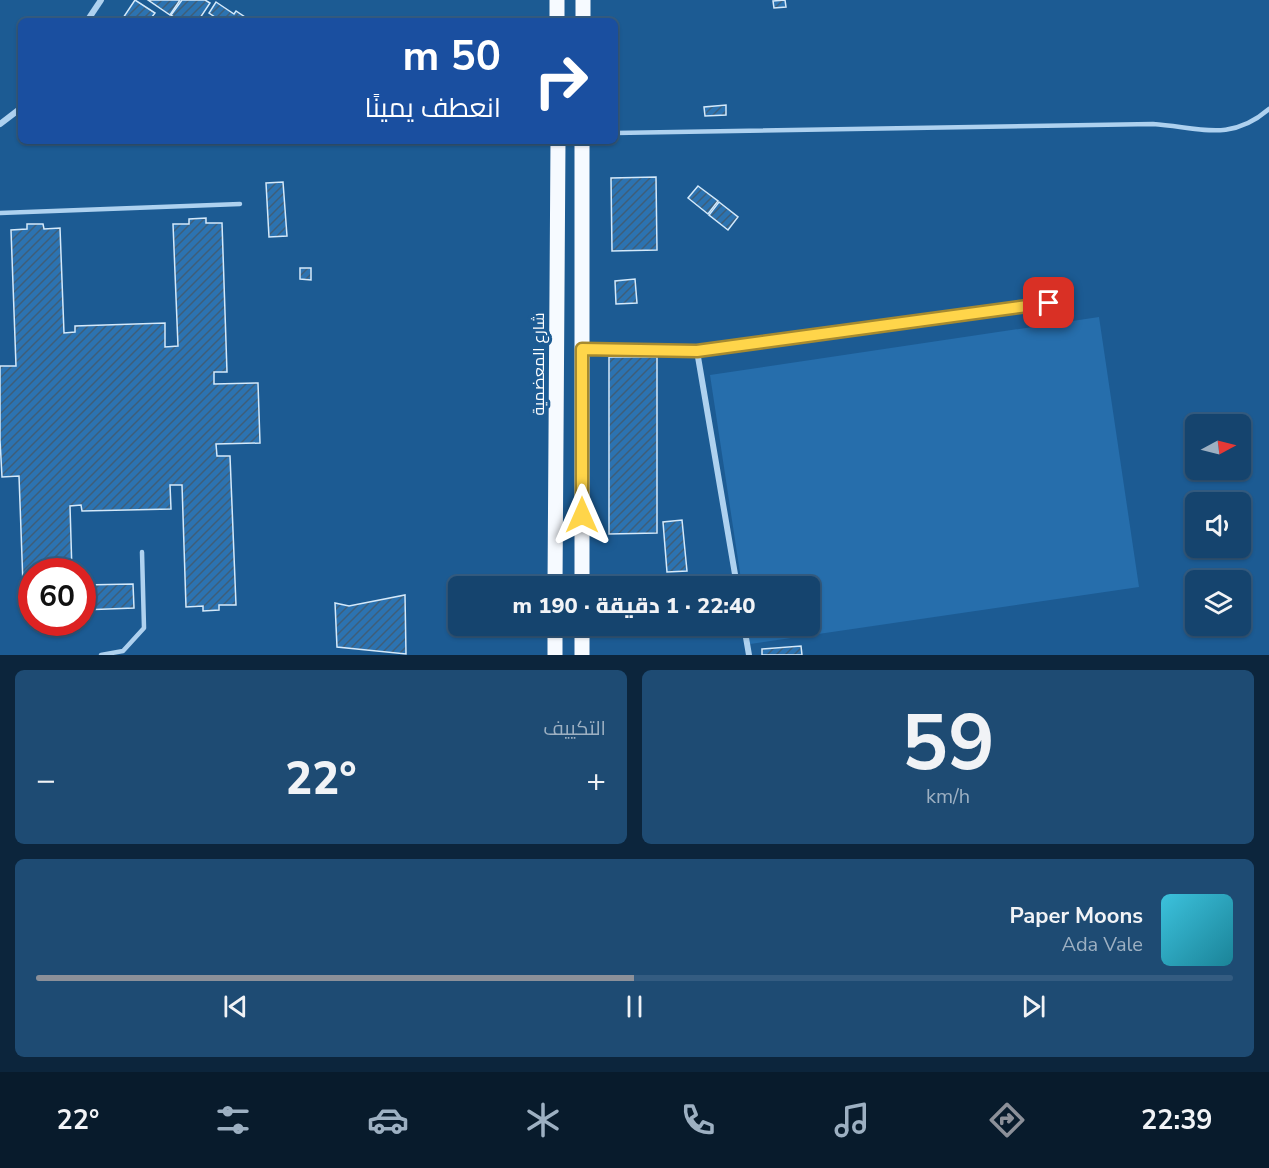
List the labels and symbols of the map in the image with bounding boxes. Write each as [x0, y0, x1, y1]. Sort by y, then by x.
pin [1023, 277, 1074, 328]
street label: شارع المعضمية [528, 312, 550, 416]
north arrow [1185, 414, 1251, 480]
position arrow [550, 483, 614, 547]
speed limit sign: 60 [18, 558, 96, 636]

